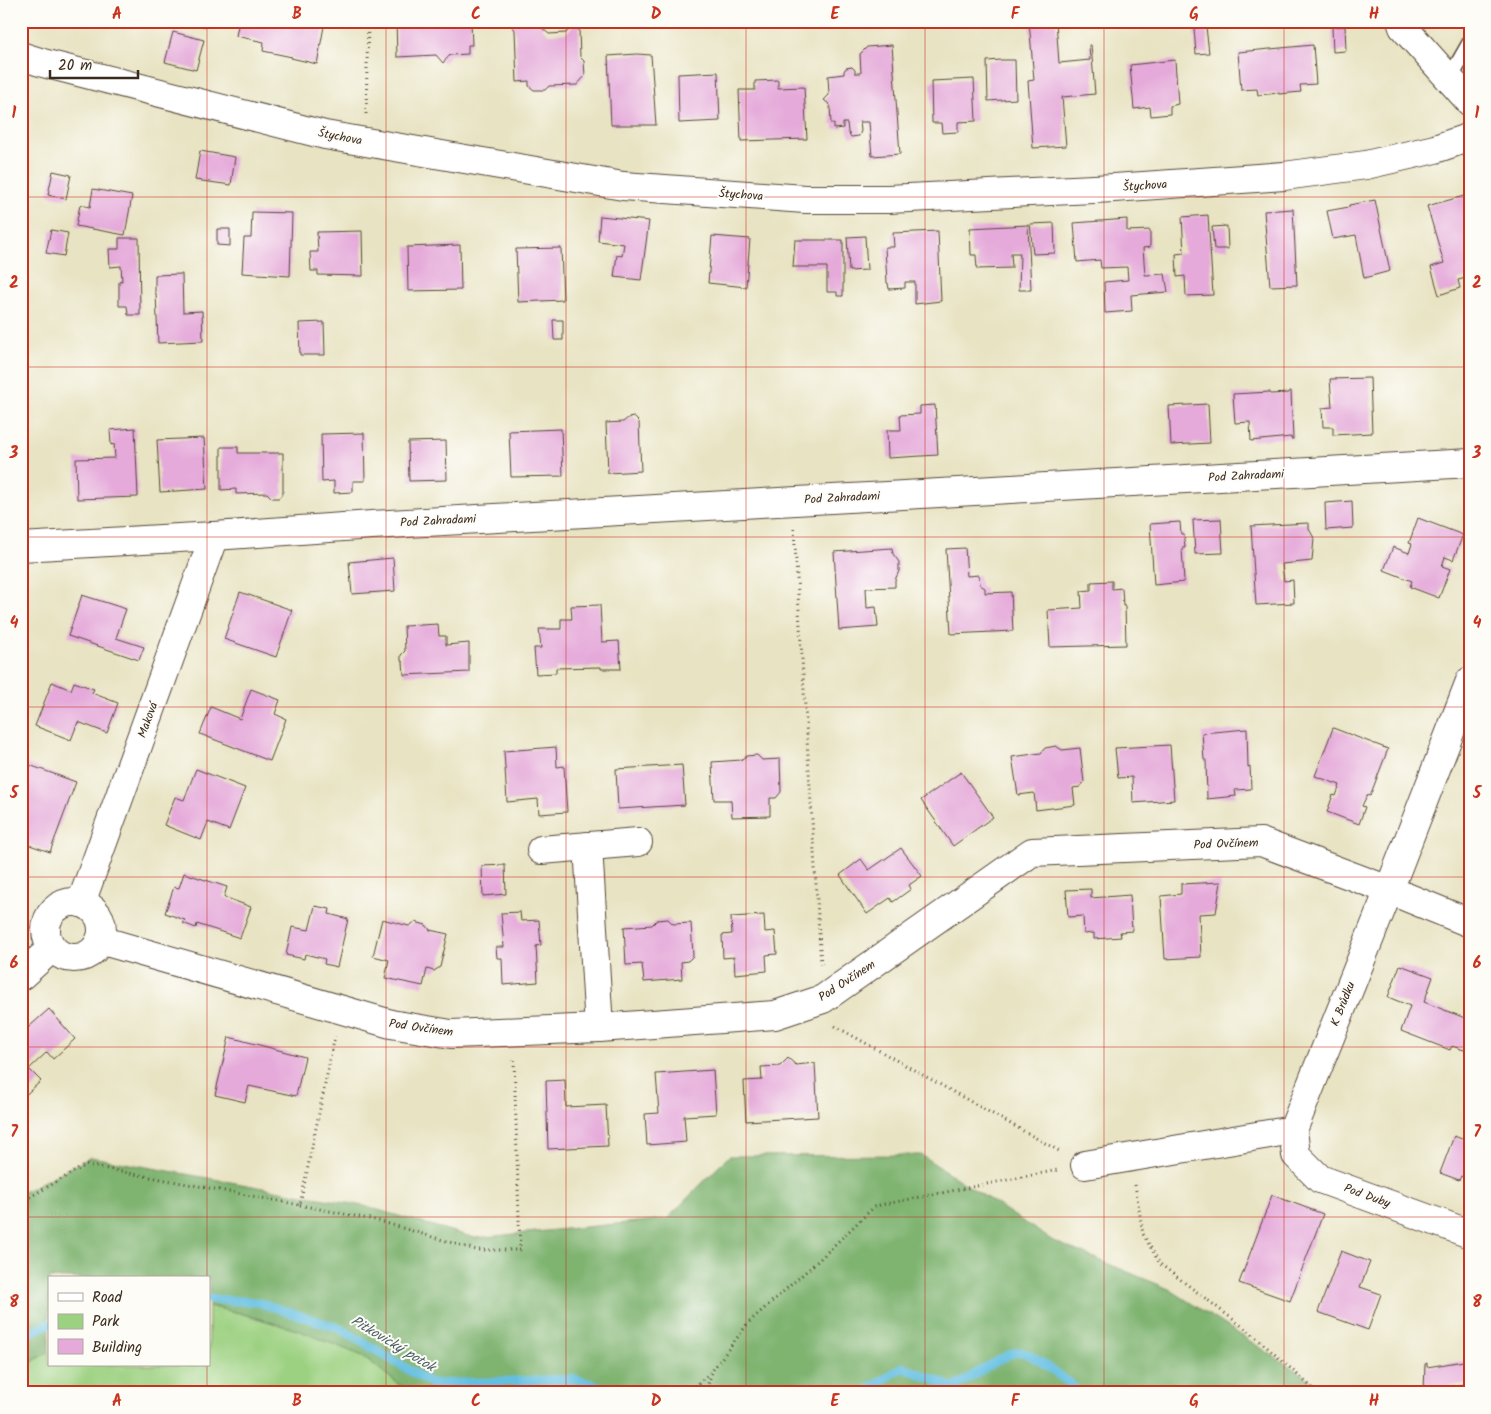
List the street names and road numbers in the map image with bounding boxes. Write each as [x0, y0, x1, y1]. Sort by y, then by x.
street label: Štychova [316, 123, 364, 151]
street label: Štychova [1122, 175, 1168, 197]
street label: Štychova [718, 184, 764, 206]
street label: Pod Zahradami [1208, 464, 1286, 487]
street label: Pod Zahradami [804, 486, 882, 509]
street label: Pod Zahradami [400, 509, 478, 532]
street label: Maková [133, 698, 164, 741]
street label: Pod Ovčínem [1193, 833, 1259, 855]
street label: Pod Ovčínem [815, 955, 880, 1007]
street label: K Brůdku [1325, 979, 1361, 1029]
street label: Pod Ovčínem [388, 1014, 455, 1042]
street label: Pod Duby [1341, 1179, 1393, 1213]

